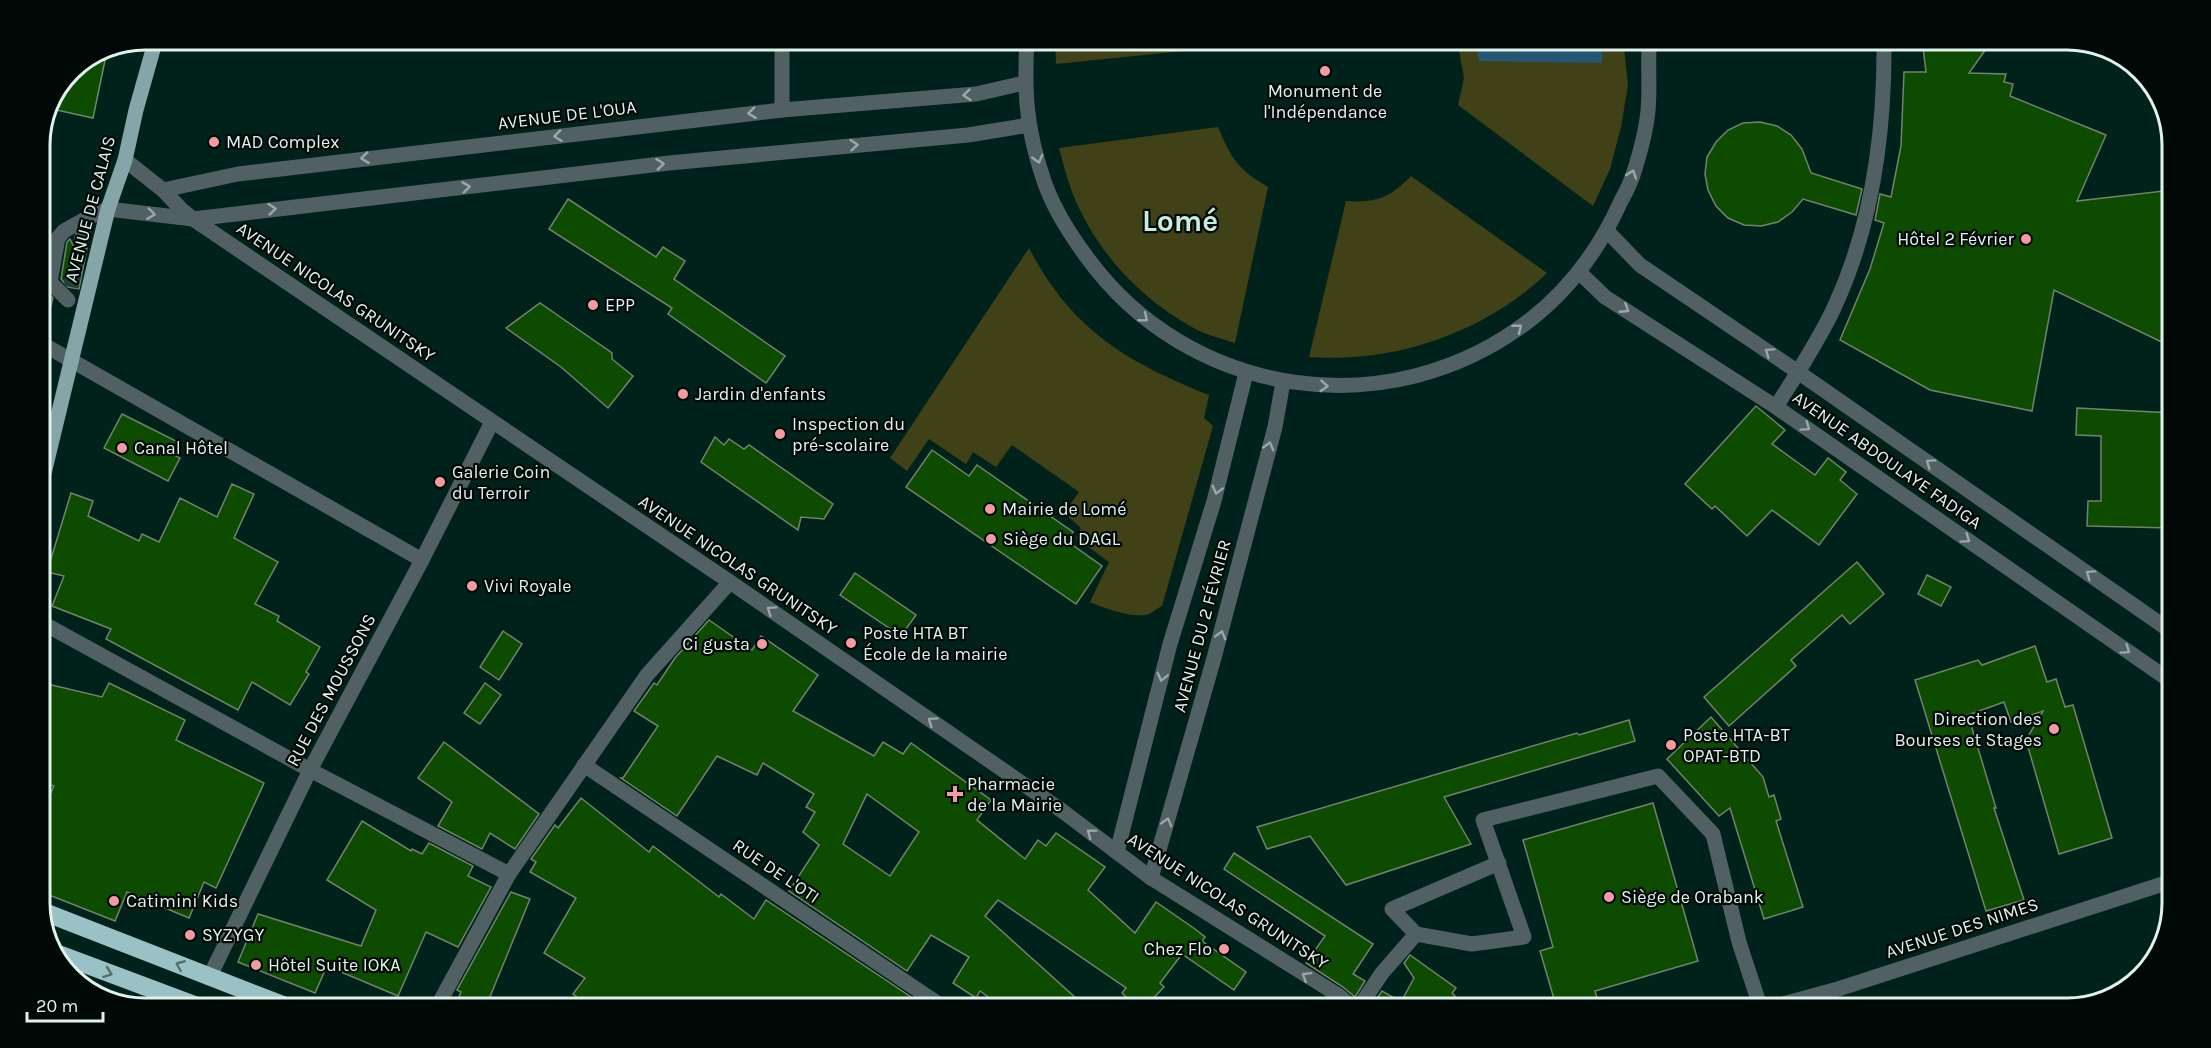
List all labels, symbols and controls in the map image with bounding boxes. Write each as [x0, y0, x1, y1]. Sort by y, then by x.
marker: Monument de l'Indépendance [1318, 64, 1332, 78]
place label: Monument de l'Indépendance [1263, 80, 1387, 123]
one-way arrow [963, 88, 972, 101]
street label: AVENUE DE L'OUA [496, 96, 638, 134]
one-way arrow [747, 106, 757, 119]
one-way arrow [554, 129, 563, 141]
place label: MAD Complex [226, 131, 339, 153]
street label: AVENUE DE CALAIS [60, 133, 120, 285]
marker: MAD Complex [207, 135, 221, 149]
one-way arrow [849, 139, 858, 152]
one-way arrow [360, 152, 369, 164]
one-way arrow [1031, 153, 1043, 164]
one-way arrow [655, 158, 664, 171]
one-way arrow [1625, 170, 1638, 180]
one-way arrow [461, 181, 470, 194]
one-way arrow [268, 203, 277, 216]
district label: Lomé [1142, 203, 1218, 239]
one-way arrow [146, 207, 155, 219]
street label: AVENUE NICOLAS GRUNITSKY [232, 217, 440, 367]
place label: Hôtel 2 Février [1897, 228, 2014, 250]
marker: Hôtel 2 Février [2019, 232, 2033, 246]
place label: EPP [605, 294, 635, 316]
marker: EPP [586, 298, 600, 312]
one-way arrow [1618, 302, 1629, 313]
one-way arrow [1138, 311, 1149, 322]
one-way arrow [1512, 325, 1523, 336]
one-way arrow [1765, 348, 1776, 359]
one-way arrow [1319, 379, 1328, 392]
place label: Jardin d'enfants [695, 383, 826, 405]
street label: AVENUE ABDOULAYE FADIGA [1788, 386, 1986, 534]
marker: Jardin d'enfants [676, 387, 690, 401]
place label: Inspection du pré-scolaire [792, 413, 905, 456]
one-way arrow [1799, 420, 1810, 431]
marker: Inspection du pré-scolaire [773, 427, 787, 441]
place label: Canal Hôtel [134, 437, 228, 459]
marker: Canal Hôtel [115, 441, 129, 455]
one-way arrow [1262, 441, 1275, 451]
one-way arrow [1925, 459, 1936, 470]
place label: Galerie Coin du Terroir [452, 461, 550, 504]
marker: Galerie Coin du Terroir [433, 475, 447, 489]
one-way arrow [1211, 485, 1224, 495]
street label: AVENUE NICOLAS GRUNITSKY [634, 490, 842, 640]
place label: Mairie de Lomé [1002, 498, 1126, 520]
marker: Mairie de Lomé [983, 502, 997, 516]
place label: Siège du DAGL [1003, 528, 1121, 550]
marker: Siège du DAGL [984, 532, 998, 546]
one-way arrow [1959, 532, 1970, 543]
street label: AVENUE DU 2 FÉVRIER [1167, 537, 1236, 715]
one-way arrow [2085, 570, 2096, 581]
place label: Vivi Royale [484, 575, 572, 597]
marker: Vivi Royale [465, 579, 479, 593]
one-way arrow [767, 606, 778, 617]
street label: RUE DES MOUSSONS [281, 610, 381, 770]
place label: Poste HTA BT École de la mairie [863, 622, 1007, 665]
one-way arrow [1213, 630, 1226, 640]
place label: Ci gusta [682, 633, 750, 655]
marker: Poste HTA BT École de la mairie [844, 636, 858, 650]
marker: Ci gusta [755, 637, 769, 651]
one-way arrow [2119, 643, 2130, 654]
one-way arrow [1156, 672, 1169, 682]
place label: Direction des Bourses et Stages [1894, 708, 2042, 751]
one-way arrow [928, 717, 939, 728]
marker: Direction des Bourses et Stages [2047, 722, 2061, 736]
place label: Poste HTA-BT OPAT-BTD [1683, 724, 1790, 767]
marker: Poste HTA-BT OPAT-BTD [1664, 738, 1678, 752]
place label: Pharmacie de la Mairie [967, 773, 1062, 816]
marker: Pharmacie de la Mairie [948, 787, 962, 801]
one-way arrow [1160, 817, 1172, 828]
street label: AVENUE NICOLAS GRUNITSKY [1124, 828, 1333, 974]
one-way arrow [1087, 830, 1098, 841]
street label: RUE DE L'OTI [728, 834, 824, 908]
place label: Siège de Orabank [1621, 886, 1764, 908]
place label: Catimini Kids [126, 890, 238, 912]
marker: Siège de Orabank [1602, 890, 1616, 904]
street label: AVENUE DES NIMES [1883, 893, 2041, 963]
marker: Catimini Kids [107, 894, 121, 908]
place label: SYZYGY [202, 924, 264, 946]
marker: SYZYGY [183, 928, 197, 942]
place label: Chez Flo [1144, 938, 1212, 960]
marker: Chez Flo [1217, 942, 1231, 956]
place label: Hôtel Suite IOKA [268, 954, 401, 976]
marker: Hôtel Suite IOKA [249, 958, 263, 972]
one-way arrow [175, 960, 186, 972]
one-way arrow [102, 965, 113, 978]
one-way arrow [1302, 971, 1312, 983]
scale bar [27, 985, 104, 1023]
text: 20 m [36, 995, 78, 1017]

